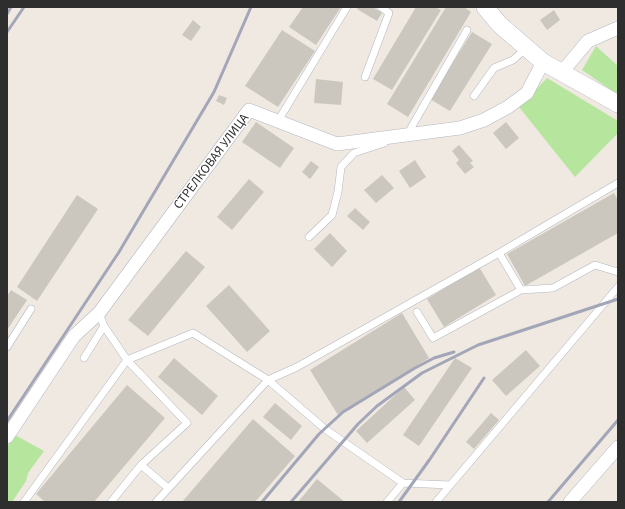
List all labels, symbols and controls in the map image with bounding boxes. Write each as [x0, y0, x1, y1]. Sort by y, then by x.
street label: СТРЕЛКОВАЯ УЛИЦА [171, 111, 253, 213]

